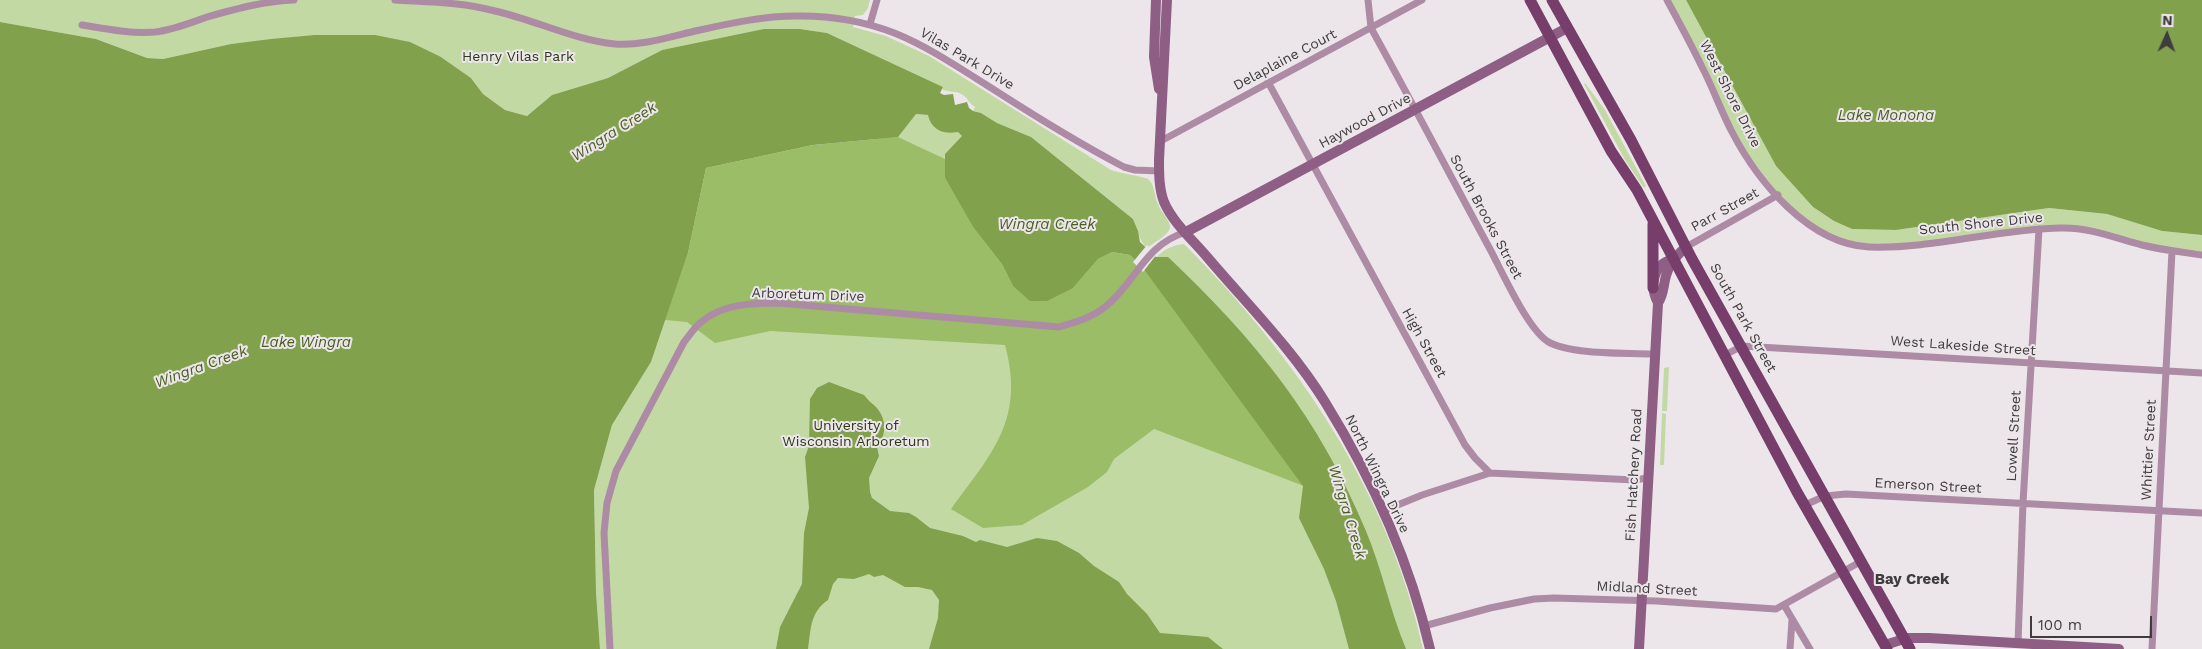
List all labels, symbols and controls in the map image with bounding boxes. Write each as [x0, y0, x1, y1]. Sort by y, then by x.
north arrow [2142, 10, 2192, 60]
text: N [2162, 12, 2173, 28]
street label: Vilas Park Drive [917, 24, 1017, 94]
street label: Delaplaine Court [1231, 26, 1339, 94]
street label: West Shore Drive [1696, 37, 1764, 151]
park label: Henry Vilas Park [462, 49, 574, 65]
street label: Haywood Drive [1316, 90, 1414, 152]
water label: Wingra Creek [568, 99, 660, 165]
water label: Lake Monona [1838, 107, 1934, 125]
street label: South Brooks Street [1446, 152, 1526, 282]
street label: Parr Street [1688, 185, 1762, 235]
street label: South Shore Drive [1918, 209, 2044, 239]
water label: Wingra Creek [999, 216, 1095, 234]
street label: South Park Street [1706, 260, 1780, 376]
street label: Arboretum Drive [751, 285, 865, 305]
street label: High Street [1398, 305, 1450, 381]
street label: West Lakeside Street [1890, 333, 2036, 359]
water label: Lake Wingra [261, 334, 351, 352]
water label: Wingra Creek [152, 342, 250, 392]
street label: Lowell Street [2003, 390, 2025, 482]
street label: Whittier Street [2138, 399, 2160, 501]
street label: Fish Hatchery Road [1622, 408, 1646, 542]
street label: North Wingra Drive [1341, 412, 1413, 536]
park label: University of Wisconsin Arboretum [782, 418, 930, 451]
water label: Wingra Creek [1324, 463, 1370, 561]
street label: Emerson Street [1874, 475, 1982, 497]
district label: Bay Creek [1875, 571, 1949, 589]
street label: Midland Street [1596, 578, 1698, 600]
scale bar [2032, 606, 2154, 638]
text: 100 m [2038, 616, 2082, 634]

